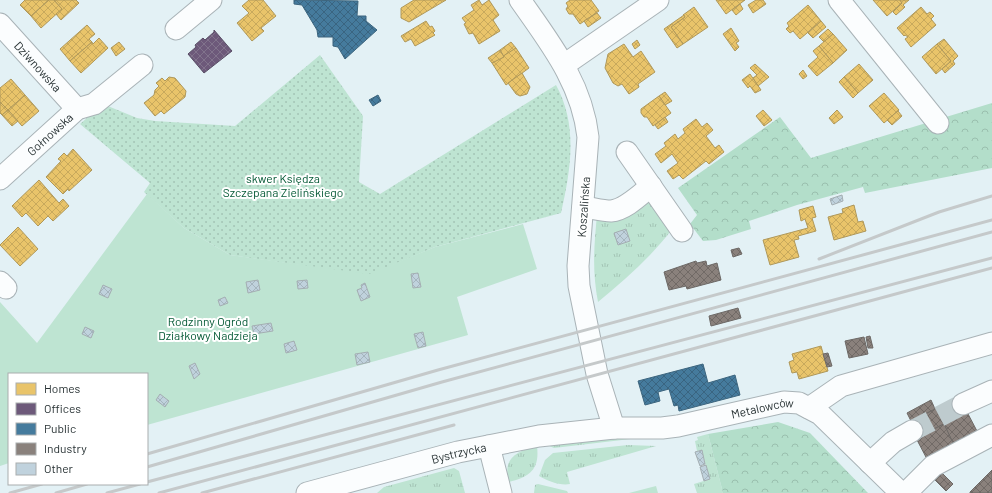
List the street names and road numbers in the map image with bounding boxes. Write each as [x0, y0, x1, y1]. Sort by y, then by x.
street label: Dziwnowska [12, 38, 65, 94]
street label: Gołnowska [24, 110, 75, 158]
street label: Koszalińska [574, 176, 592, 238]
street label: Metalowców [730, 395, 795, 421]
street label: Bystrzycka [430, 440, 487, 466]

